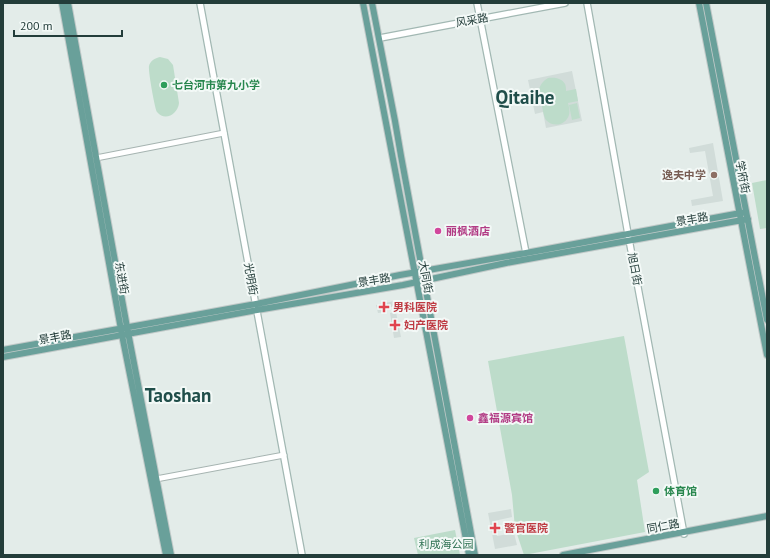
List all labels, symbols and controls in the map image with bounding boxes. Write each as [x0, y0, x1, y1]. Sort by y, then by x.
street label: 风采路 [455, 10, 489, 30]
scale bar [14, 12, 122, 38]
text: 200 m [20, 18, 53, 33]
place label: 七台河市第九小学 [172, 78, 260, 92]
marker: 七台河市第九小学 [159, 80, 169, 90]
district label: Qitaihe [495, 85, 555, 109]
street label: 学府街 [733, 159, 753, 195]
place label: 逸夫中学 [662, 168, 706, 182]
marker: 逸夫中学 [709, 170, 719, 180]
street label: 景丰路 [675, 209, 709, 229]
place label: 丽枫酒店 [446, 224, 490, 238]
marker: 丽枫酒店 [433, 226, 443, 236]
street label: 旭日街 [625, 251, 645, 287]
street label: 大同街 [416, 259, 436, 295]
street label: 东进街 [112, 261, 132, 295]
street label: 光明街 [241, 262, 261, 296]
street label: 景丰路 [357, 270, 391, 290]
place label: 男科医院 [393, 300, 437, 314]
marker: 男科医院 [378, 301, 390, 313]
place label: 妇产医院 [404, 318, 448, 332]
marker: 妇产医院 [389, 319, 401, 331]
street label: 景丰路 [37, 327, 73, 347]
district label: Taoshan [145, 383, 211, 407]
place label: 鑫福源宾馆 [478, 411, 533, 425]
marker: 鑫福源宾馆 [465, 413, 475, 423]
place label: 体育馆 [664, 484, 697, 498]
marker: 体育馆 [651, 486, 661, 496]
street label: 同仁路 [645, 516, 681, 536]
place label: 警官医院 [504, 521, 548, 535]
marker: 警官医院 [489, 522, 501, 534]
park label: 利成海公园 [419, 537, 474, 551]

